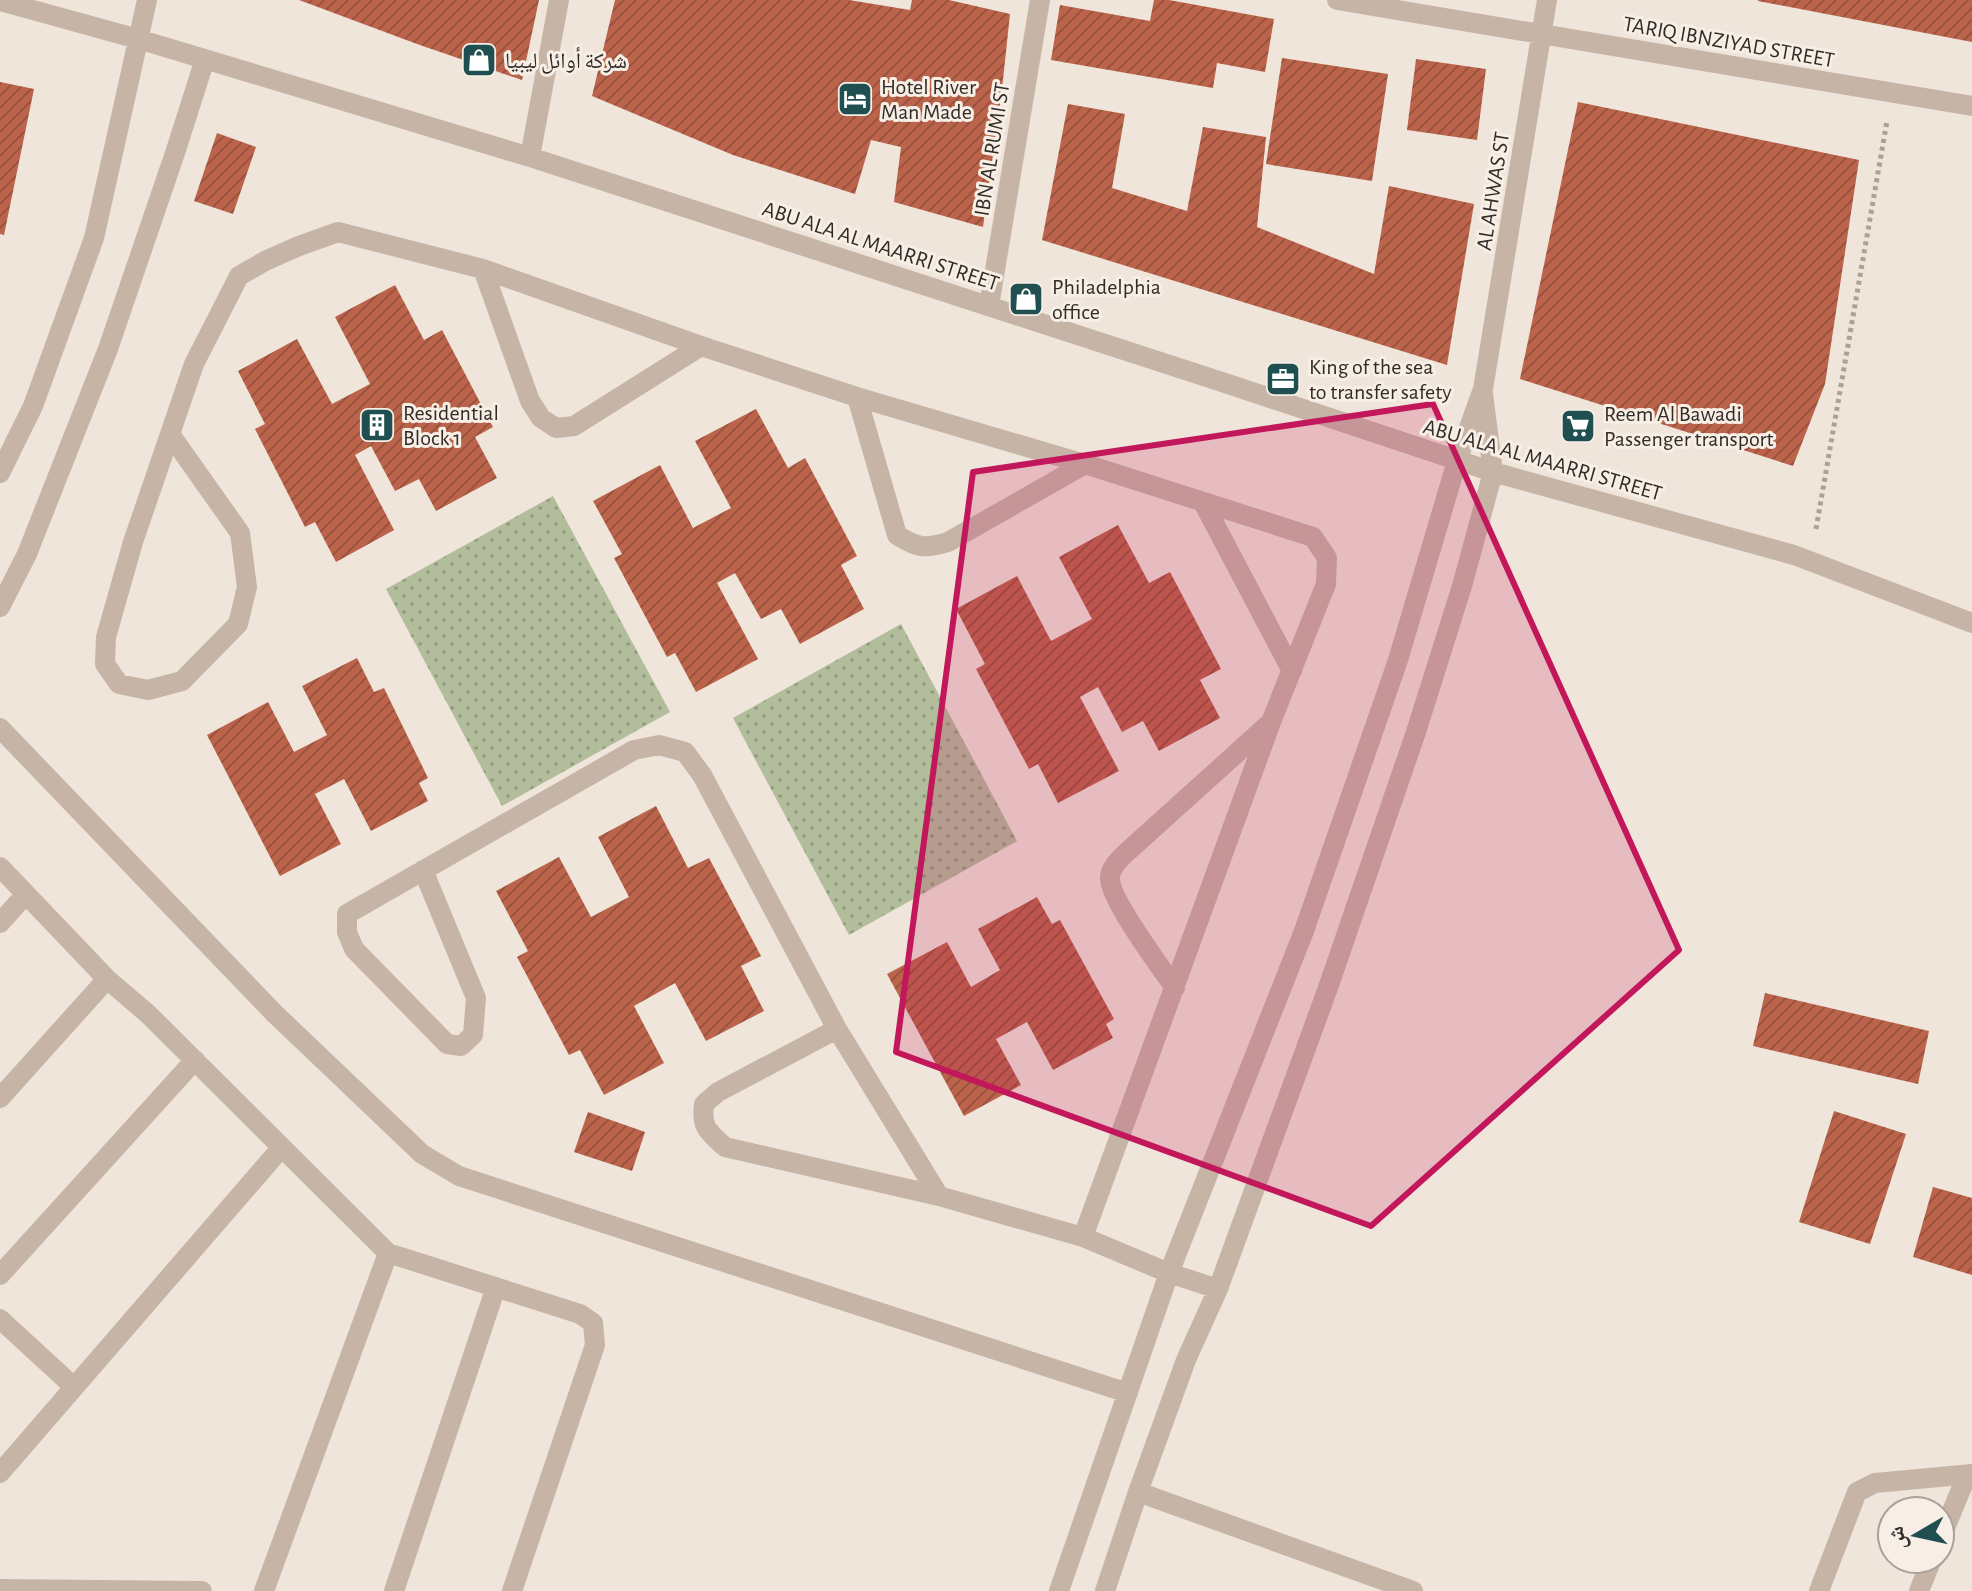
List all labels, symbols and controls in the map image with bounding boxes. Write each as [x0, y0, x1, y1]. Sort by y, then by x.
street label: TARIQ IBNZIYAD STREET [1621, 13, 1836, 71]
shop icon: شركة أوائل ليبيا [460, 41, 498, 79]
place label: شركة أوائل ليبيا [505, 47, 627, 74]
place label: Hotel River Man Made [881, 76, 976, 123]
hotel icon: Hotel River Man Made [836, 80, 874, 118]
street label: IBN AL RUMI ST [971, 81, 1013, 218]
street label: AL AHWAS ST [1473, 130, 1513, 252]
street label: ABU ALA AL MAARRI STREET [760, 197, 1002, 295]
place label: Philadelphia office [1052, 276, 1161, 323]
shop icon: Philadelphia office [1007, 280, 1045, 318]
place label: King of the sea to transfer safety [1309, 356, 1452, 403]
office icon: King of the sea to transfer safety [1264, 360, 1302, 398]
place label: Residential Block 1 [403, 402, 499, 449]
place label: Reem Al Bawadi Passenger transport [1604, 403, 1774, 450]
building icon: Residential Block 1 [358, 406, 396, 444]
supermarket icon: Reem Al Bawadi Passenger transport [1559, 407, 1597, 445]
street label: ABU ALA AL MAARRI STREET [1421, 415, 1665, 505]
north arrow [1876, 1495, 1956, 1575]
text: ش [1885, 1524, 1912, 1551]

